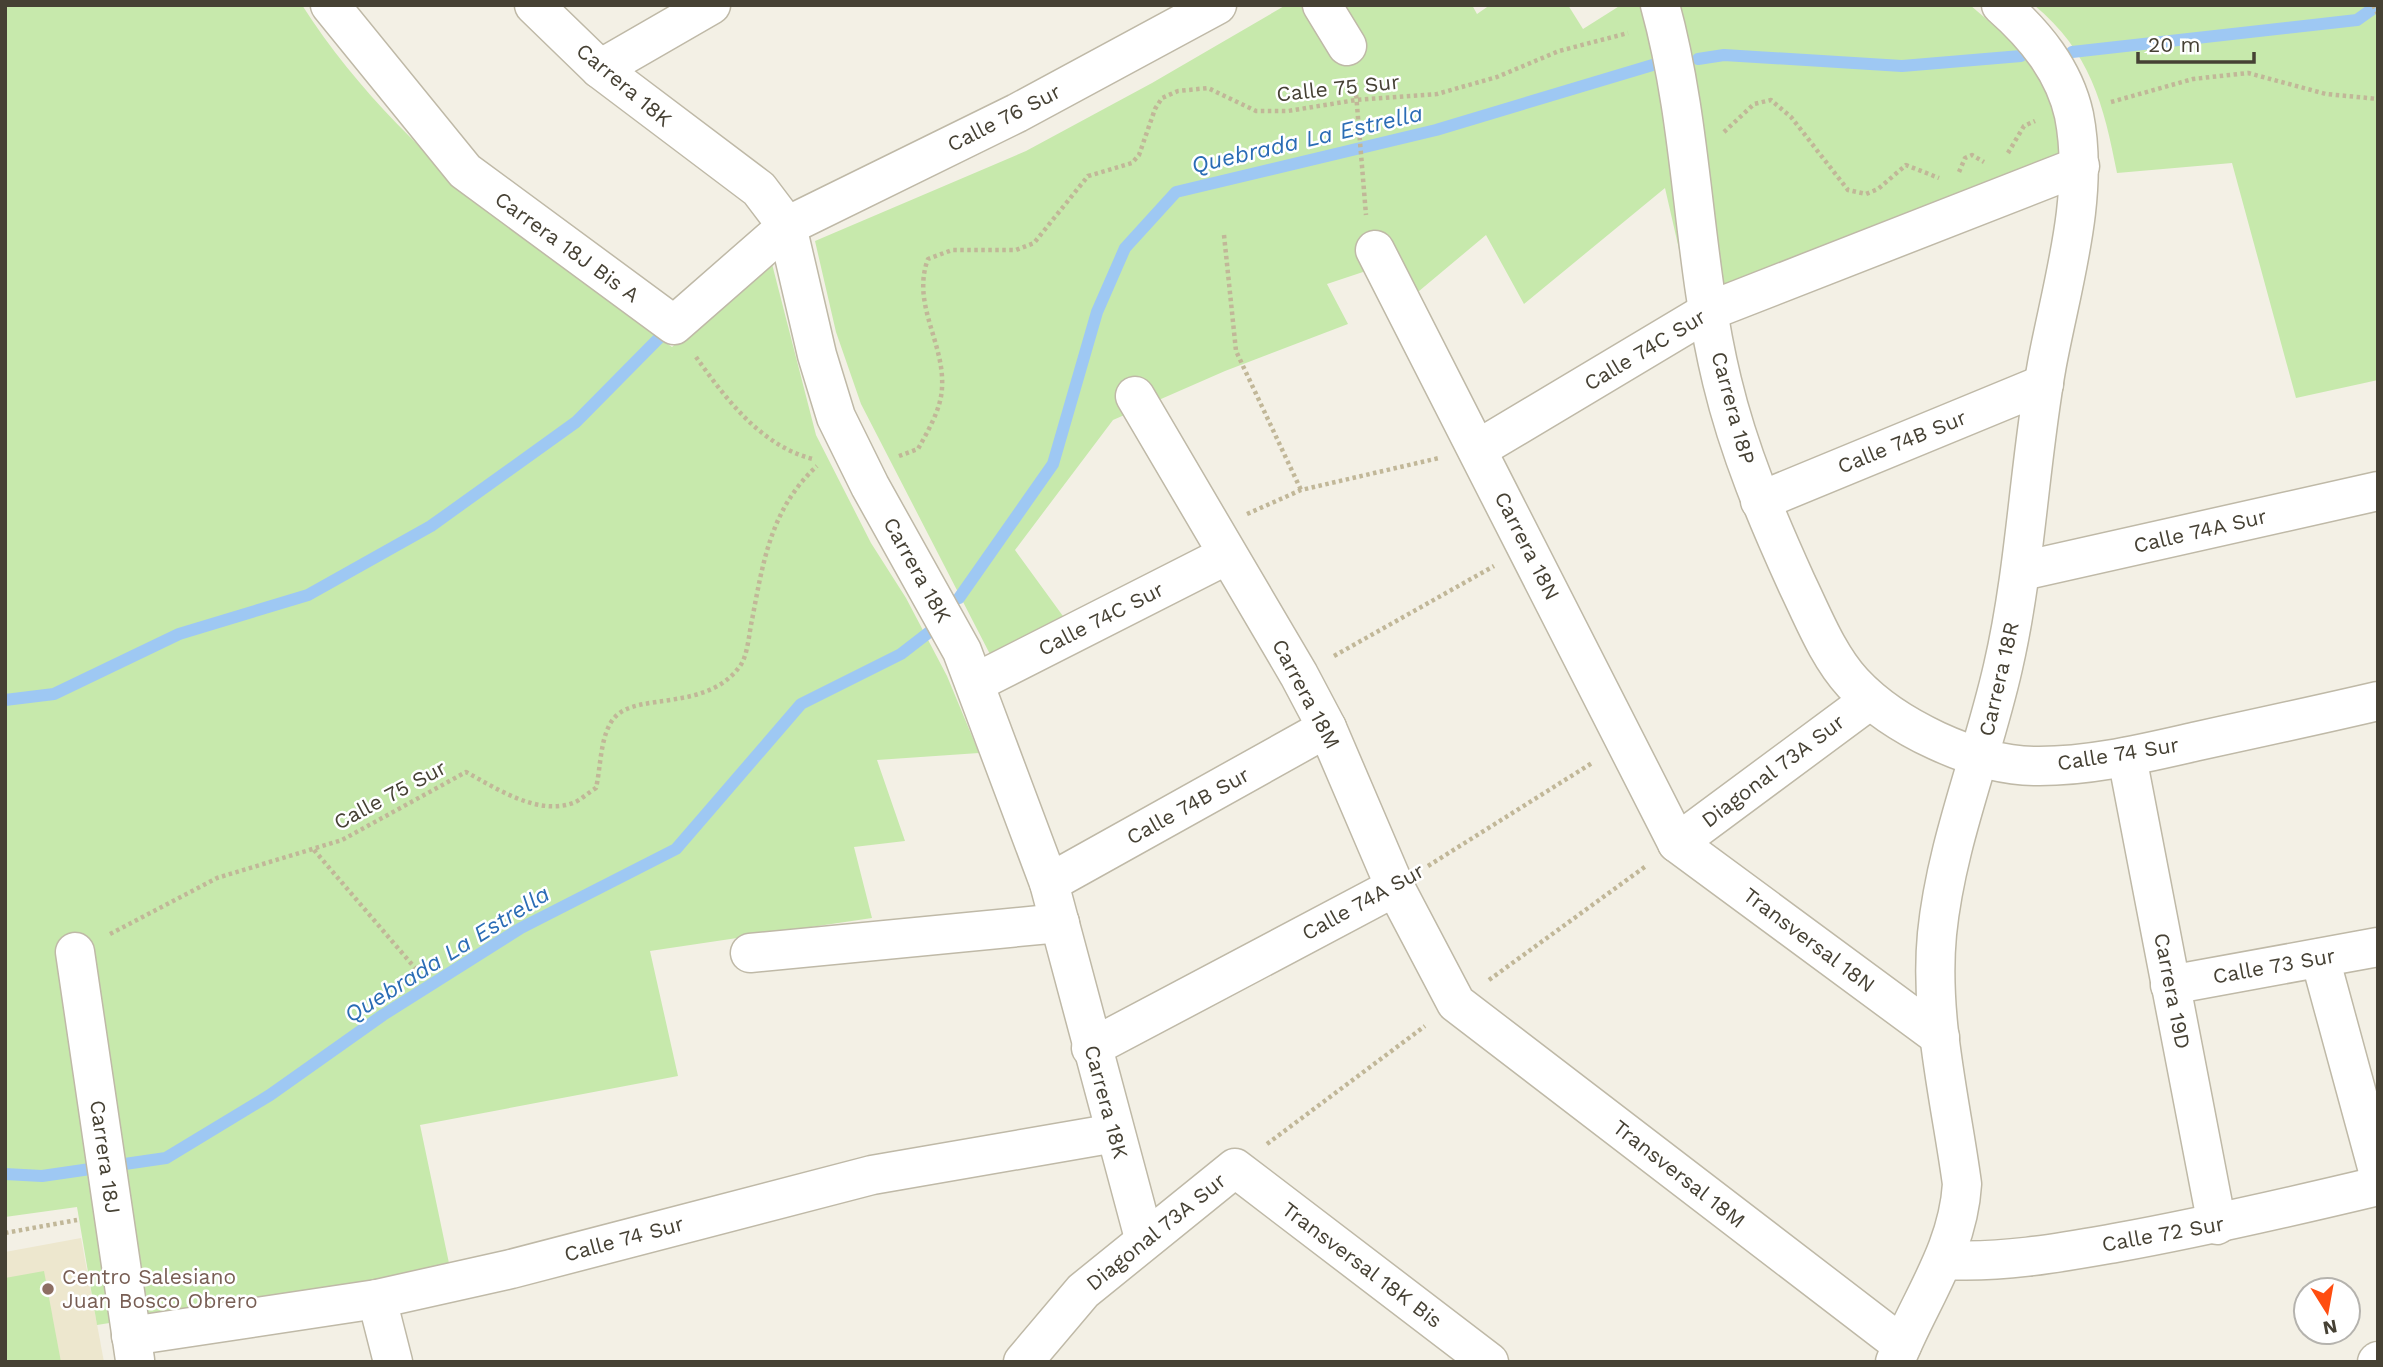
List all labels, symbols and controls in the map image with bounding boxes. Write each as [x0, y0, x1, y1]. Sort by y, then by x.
scale bar [2138, 21, 2254, 65]
text: 20 m [2148, 32, 2200, 57]
street label: Carrera 18K [572, 38, 677, 132]
street label: Calle 75 Sur [1275, 69, 1401, 106]
street label: Calle 76 Sur [943, 78, 1065, 157]
water label: Quebrada La Estrella [1189, 100, 1425, 179]
street label: Carrera 18J Bis A [490, 186, 644, 307]
street label: Calle 74C Sur [1579, 303, 1710, 396]
street label: Carrera 18P [1706, 349, 1761, 467]
street label: Calle 74B Sur [1834, 404, 1970, 479]
street label: Carrera 18N [1489, 487, 1565, 604]
street label: Calle 74A Sur [2131, 503, 2269, 558]
street label: Carrera 18K [878, 513, 957, 627]
street label: Calle 74C Sur [1034, 576, 1168, 661]
street label: Carrera 18R [1973, 619, 2024, 739]
street label: Carrera 18M [1267, 635, 1346, 753]
street label: Diagonal 73A Sur [1696, 709, 1849, 832]
street label: Calle 74 Sur [2055, 731, 2181, 775]
street label: Calle 75 Sur [329, 754, 451, 835]
street label: Calle 74B Sur [1122, 761, 1254, 850]
street label: Calle 74A Sur [1297, 857, 1429, 945]
water label: Quebrada La Estrella [340, 880, 555, 1029]
street label: Transversal 18N [1739, 882, 1880, 997]
street label: Carrera 19D [2149, 931, 2196, 1051]
street label: Calle 73 Sur [2211, 942, 2337, 989]
street label: Carrera 18K [1079, 1042, 1134, 1162]
street label: Carrera 18J [85, 1098, 126, 1215]
street label: Transversal 18M [1608, 1114, 1750, 1233]
street label: Diagonal 73A Sur [1081, 1167, 1231, 1296]
street label: Transversal 18K Bis [1277, 1196, 1447, 1333]
street label: Calle 74 Sur [561, 1210, 687, 1266]
street label: Calle 72 Sur [2100, 1210, 2226, 1257]
place label: Centro Salesiano Juan Bosco Obrero [62, 1264, 258, 1313]
north arrow [2292, 1276, 2362, 1346]
marker: Centro Salesiano Juan Bosco Obrero [40, 1281, 56, 1297]
text: N [2321, 1315, 2339, 1340]

